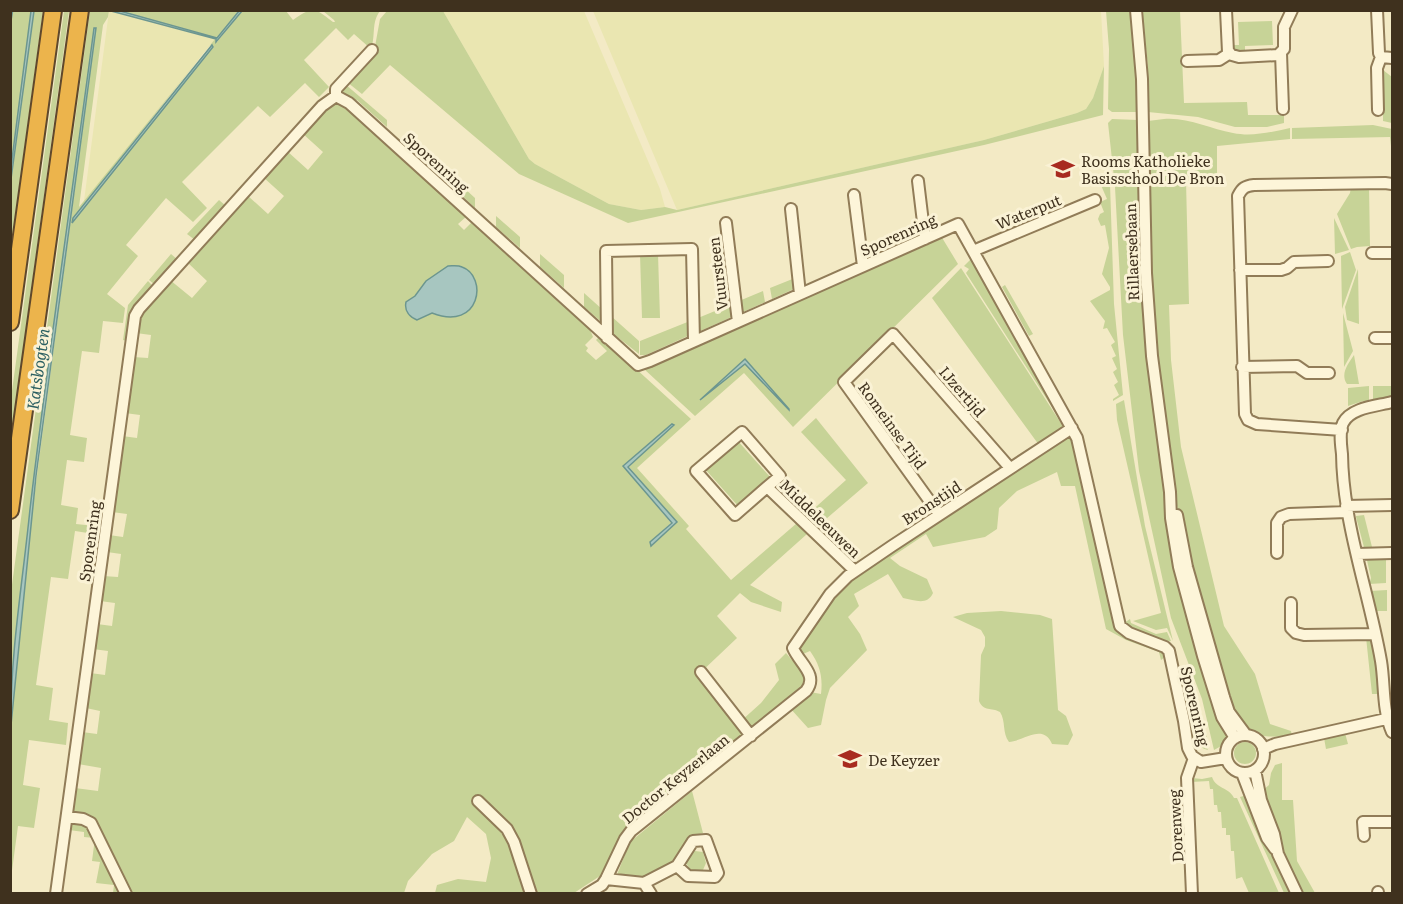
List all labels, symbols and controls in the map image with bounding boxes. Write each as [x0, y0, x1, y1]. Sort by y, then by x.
street label: Sporenring [399, 126, 475, 198]
place label: Rooms Katholieke Basisschool De Bron [1081, 149, 1225, 189]
school or university icon: Rooms Katholieke Basisschool De Bron [1050, 156, 1076, 182]
street label: Waterput [992, 187, 1064, 235]
street label: Rillaersebaan [1118, 203, 1144, 301]
street label: Sporenring [856, 207, 941, 261]
street label: Vuursteen [701, 236, 733, 312]
water label: Katsbogten [19, 326, 55, 411]
street label: IJzertijd [934, 360, 992, 422]
street label: Romeinse Tijd [853, 376, 933, 474]
street label: Middeleeuwen [775, 473, 867, 563]
street label: Bronstijd [897, 474, 965, 530]
street label: Sporenring [72, 498, 106, 583]
street label: Sporenring [1176, 664, 1217, 749]
street label: Doctor Keyzerlaan [616, 727, 734, 829]
school or university icon: De Keyzer [837, 746, 863, 772]
place label: De Keyzer [868, 748, 940, 771]
street label: Dorenweg [1162, 788, 1188, 863]

